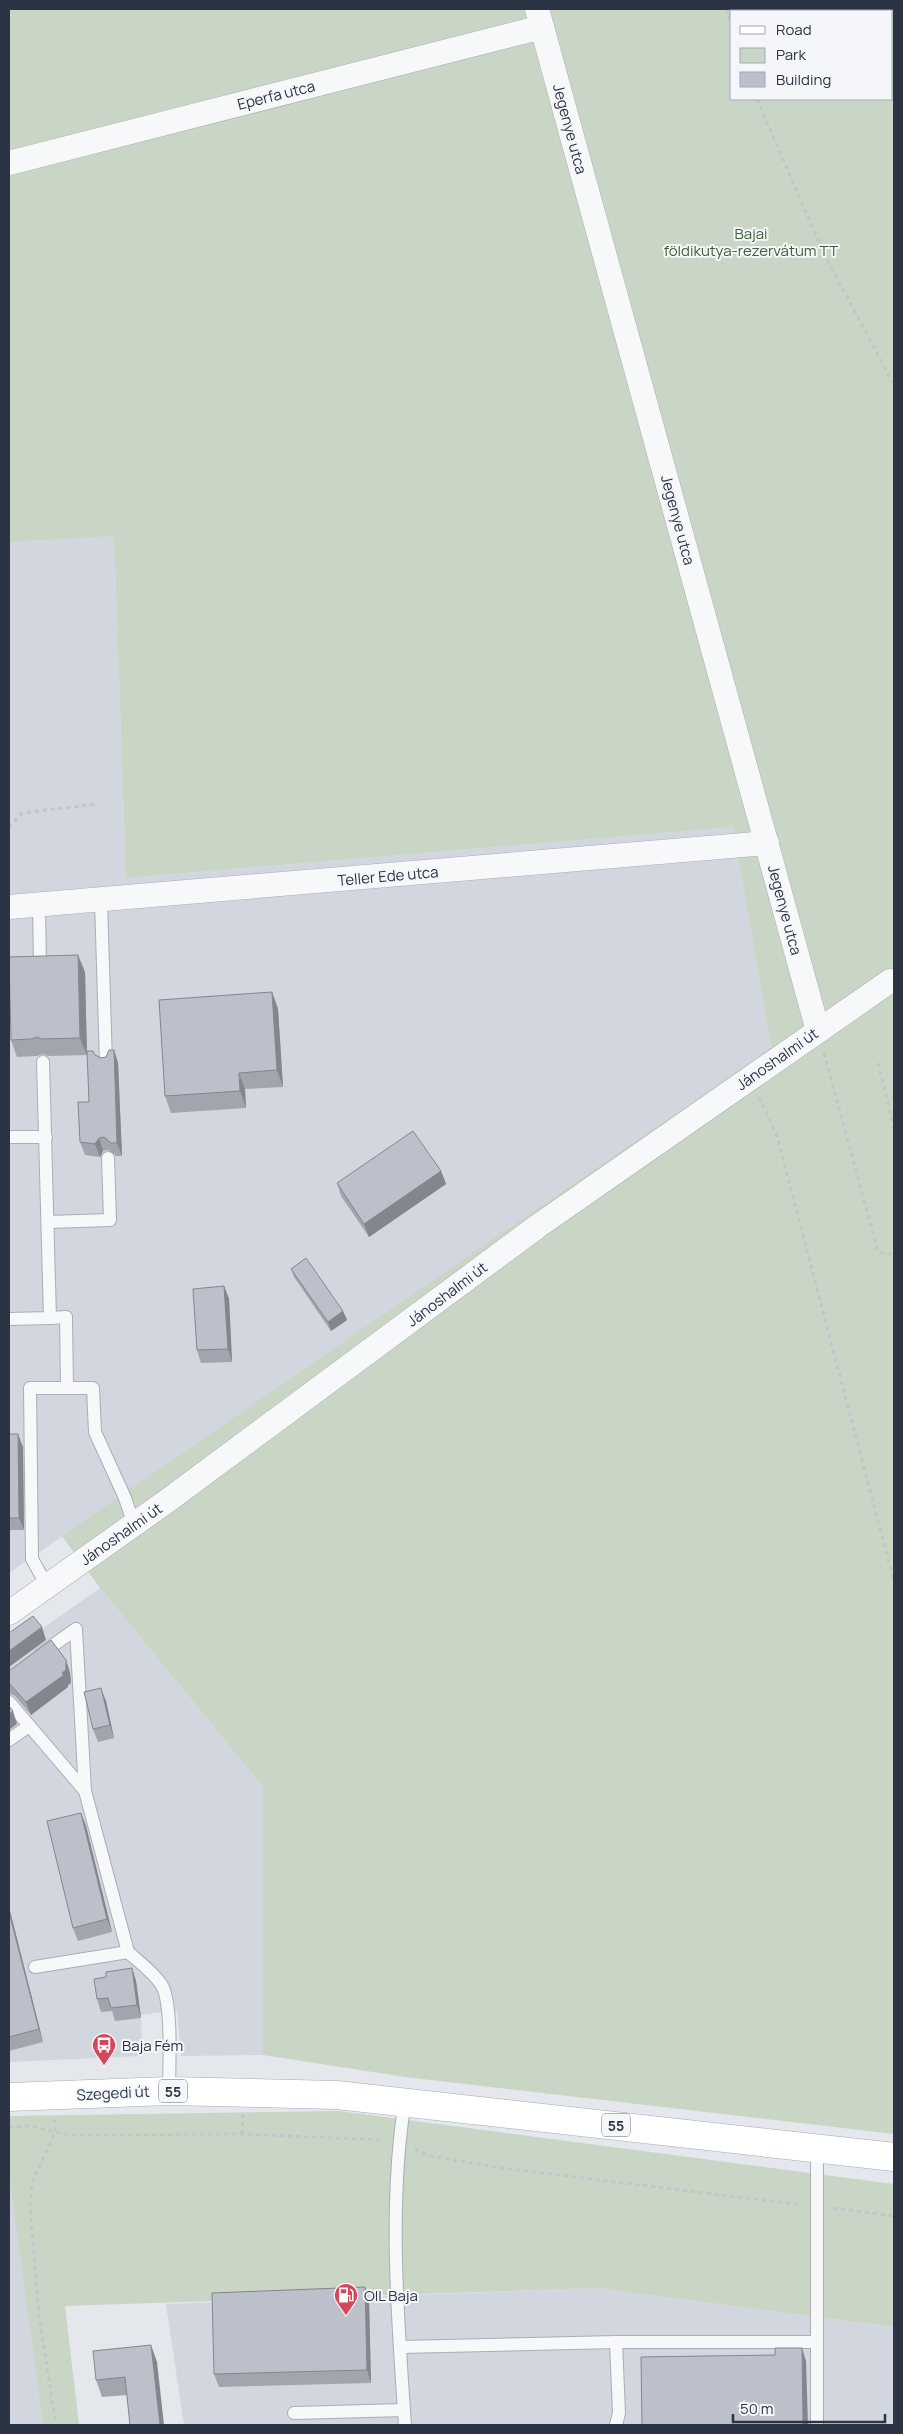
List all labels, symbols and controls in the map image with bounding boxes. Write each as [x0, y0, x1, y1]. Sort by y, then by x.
legend [730, 10, 893, 100]
text: Road [776, 19, 812, 40]
text: Park [776, 44, 806, 65]
text: Building [776, 69, 831, 90]
street label: Eperfa utca [235, 75, 317, 115]
street label: Jegenye utca [548, 82, 592, 176]
park label: Bajai földikutya-rezervátum TT [664, 223, 838, 261]
street label: Jegenye utca [656, 473, 700, 567]
street label: Teller Ede utca [337, 861, 439, 891]
street label: Jegenye utca [763, 863, 807, 957]
street label: Jánoshalmi út [732, 1023, 822, 1095]
street label: Jánoshalmi út [402, 1257, 492, 1331]
street label: Jánoshalmi út [76, 1498, 166, 1570]
bus stop icon: Baja Fém [91, 2032, 117, 2066]
place label: Baja Fém [122, 2035, 183, 2056]
road number: 55 [159, 2080, 187, 2102]
street label: Szegedi út [76, 2081, 150, 2105]
road number: 55 [602, 2114, 630, 2136]
fuel station icon: OIL Baja [333, 2282, 359, 2316]
place label: OIL Baja [364, 2285, 418, 2306]
scale bar [733, 2392, 886, 2424]
text: 50 m [740, 2398, 774, 2419]

